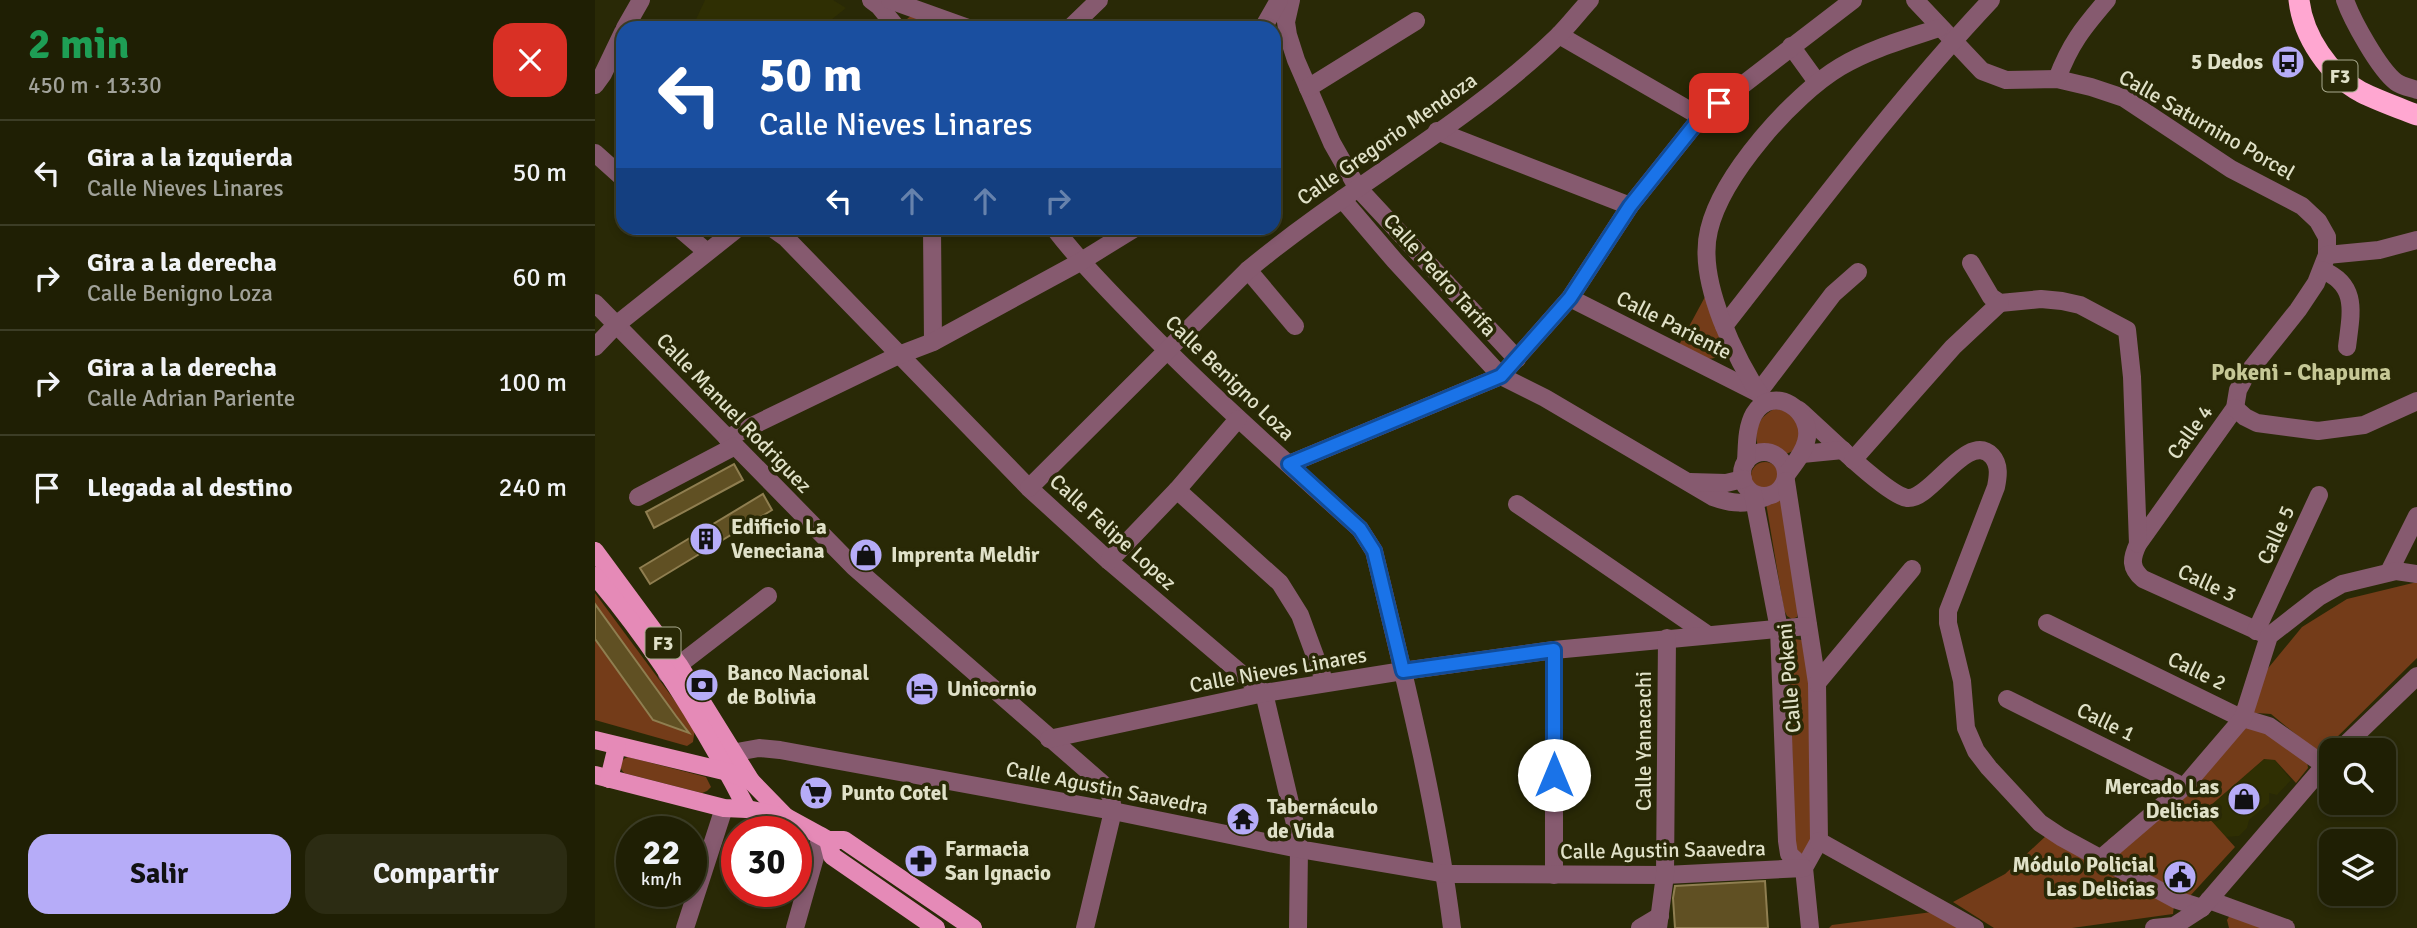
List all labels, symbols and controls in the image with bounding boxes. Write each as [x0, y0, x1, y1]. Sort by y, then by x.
text: 2 min [28, 19, 129, 70]
button: close [493, 23, 567, 97]
bus stop icon: 5 Dedos [2269, 43, 2307, 81]
text: 50 m [759, 45, 862, 105]
icon: left [644, 49, 735, 140]
place label: 5 Dedos [2191, 49, 2263, 75]
road number: F3 [2323, 60, 2357, 92]
street label: Calle Saturnino Porcel [2114, 64, 2300, 186]
street label: Calle Gregorio Mendoza [1292, 67, 1482, 211]
text: 450 m · 13:30 [28, 71, 162, 100]
pin [1689, 73, 1749, 133]
icon: arrive [1700, 84, 1738, 122]
text: Calle Nieves Linares [759, 105, 1032, 144]
text: Gira a la izquierda [87, 142, 293, 174]
icon: left [28, 154, 66, 192]
text: 50 m [512, 157, 567, 189]
text: Calle Nieves Linares [87, 174, 284, 203]
icon: left [820, 182, 858, 220]
icon: ahead [893, 182, 931, 220]
icon: ahead [966, 182, 1004, 220]
icon: right [1039, 182, 1077, 220]
street label: Calle Pedro Tarifa [1378, 208, 1502, 342]
text: Gira a la derecha [87, 247, 277, 279]
icon: right [28, 259, 66, 297]
text: 60 m [512, 262, 567, 294]
text: Calle Benigno Loza [87, 279, 273, 308]
street label: Calle Pariente [1612, 285, 1736, 365]
street label: Calle Benigno Loza [1160, 310, 1300, 446]
street label: Calle Manuel Rodriguez [651, 328, 817, 498]
text: Gira a la derecha [87, 352, 277, 384]
district label: Pokeni - Chapuma [2211, 358, 2391, 387]
icon: right [28, 364, 66, 402]
text: 100 m [498, 367, 567, 399]
text: Calle Adrian Pariente [87, 384, 295, 413]
street label: Calle 4 [2161, 399, 2219, 465]
street label: Calle Felipe Lopez [1044, 468, 1182, 596]
icon: arrive [28, 469, 66, 507]
text: Llegada al destino [87, 472, 293, 504]
text: 240 m [498, 472, 567, 504]
street label: Calle 5 [2252, 502, 2300, 568]
place label: Edificio La Veneciana [731, 514, 827, 564]
building icon: Edificio La Veneciana [687, 520, 725, 558]
shop icon: Imprenta Meldir [847, 536, 885, 574]
place label: Imprenta Meldir [891, 542, 1040, 568]
street label: Calle 3 [2174, 558, 2240, 608]
street label: Calle Pokeni [1771, 622, 1807, 734]
road number: F3 [645, 628, 681, 658]
street label: Calle Nieves Linares [1187, 642, 1369, 698]
street label: Calle 2 [2164, 646, 2230, 696]
place label: Banco Nacional de Bolivia [727, 660, 869, 710]
bank icon: Banco Nacional de Bolivia [683, 666, 721, 704]
hotel icon: Unicornio [903, 670, 941, 708]
street label: Calle Yanacachi [1631, 671, 1657, 811]
place label: Unicornio [947, 676, 1037, 702]
street label: Calle 1 [2073, 697, 2139, 747]
position arrow [1517, 738, 1591, 812]
map controls [2319, 738, 2396, 906]
button: search [2319, 738, 2396, 815]
street label: Calle Agustin Saavedra [1004, 756, 1210, 820]
supermarket icon: Punto Cotel [797, 774, 835, 812]
place label: Mercado Las Delicias [2104, 774, 2219, 824]
place label: Punto Cotel [841, 780, 948, 806]
shop icon: Mercado Las Delicias [2225, 780, 2263, 818]
place label: Tabernáculo de Vida [1267, 794, 1378, 844]
temple icon: Tabernáculo de Vida [1224, 800, 1262, 838]
speed limit sign: 30 [721, 816, 812, 907]
button: layers [2319, 829, 2396, 906]
text: 22 [643, 831, 680, 874]
button: Salir [28, 834, 291, 914]
button: Compartir [305, 834, 567, 914]
street label: Calle Agustin Saavedra [1560, 835, 1766, 865]
place label: Farmacia San Ignacio [945, 836, 1051, 886]
pharmacy icon: Farmacia San Ignacio [902, 842, 940, 880]
place label: Módulo Policial Las Delicias [2013, 852, 2155, 902]
public building icon: Módulo Policial Las Delicias [2161, 858, 2199, 896]
text: km/h [641, 868, 682, 890]

